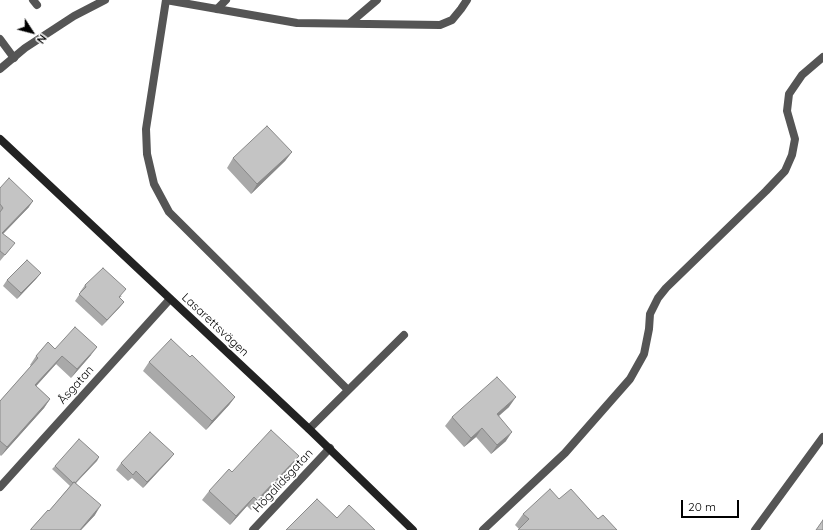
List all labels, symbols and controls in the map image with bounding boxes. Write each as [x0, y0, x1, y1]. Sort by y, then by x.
north arrow [12, 12, 52, 52]
text: N [34, 32, 50, 46]
street label: Lasarettsvägen [179, 290, 251, 360]
street label: Åsgatan [55, 363, 97, 407]
street label: Högalidsgatan [250, 446, 316, 516]
scale bar [683, 492, 741, 518]
text: 20 m [688, 499, 716, 514]

